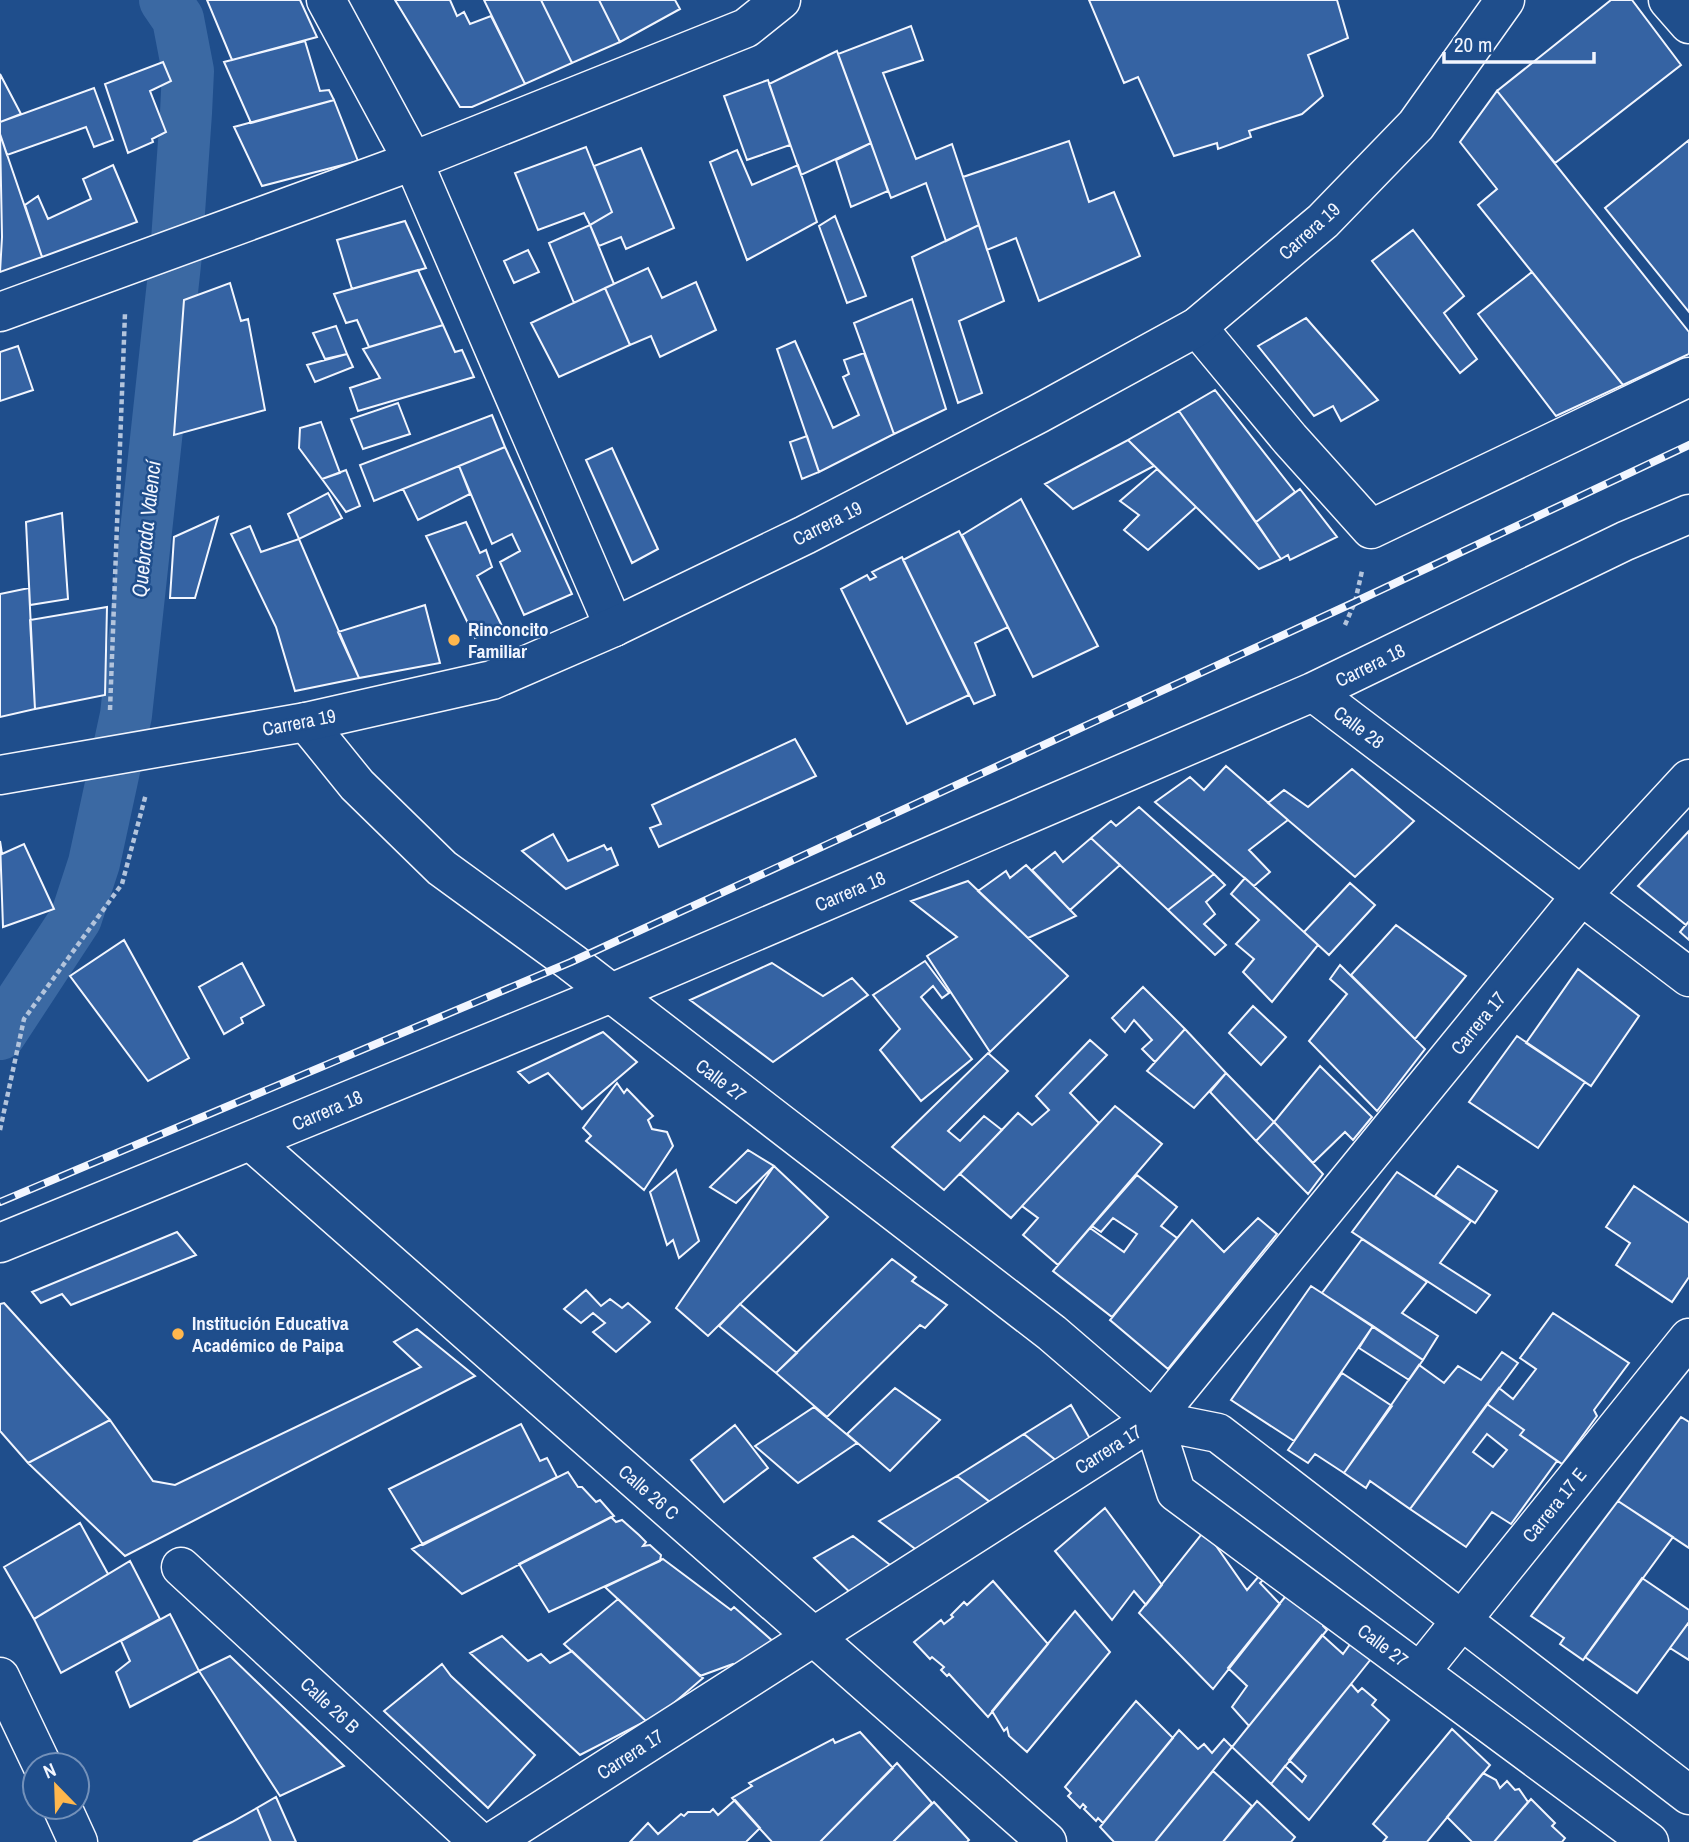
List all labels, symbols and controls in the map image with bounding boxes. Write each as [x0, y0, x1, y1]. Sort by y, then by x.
scale bar [1444, 21, 1594, 65]
text: 20 m [1454, 30, 1492, 59]
street label: Carrera 19 [1273, 196, 1345, 266]
water label: Quebrada Valencí [124, 457, 168, 599]
street label: Carrera 19 [788, 495, 866, 551]
place label: Rinconcito Familiar [468, 616, 549, 664]
marker: Rinconcito Familiar [446, 632, 462, 648]
street label: Carrera 18 [1331, 637, 1409, 693]
street label: Calle 28 [1328, 699, 1390, 755]
street label: Carrera 19 [260, 702, 338, 742]
street label: Carrera 18 [811, 864, 889, 918]
street label: Carrera 17 [1444, 986, 1512, 1060]
street label: Calle 27 [690, 1052, 752, 1108]
street label: Carrera 18 [288, 1083, 366, 1137]
place label: Institución Educativa Académico de Paipa [192, 1310, 349, 1358]
marker: Institución Educativa Académico de Paipa [170, 1326, 186, 1342]
street label: Carrera 17 [1070, 1418, 1147, 1480]
street label: Calle 26 C [613, 1458, 685, 1526]
street label: Carrera 17 E [1516, 1462, 1592, 1548]
street label: Calle 27 [1352, 1617, 1414, 1673]
street label: Calle 26 B [295, 1671, 365, 1739]
street label: Carrera 17 [592, 1723, 669, 1785]
north arrow [21, 1751, 91, 1821]
text: N [39, 1756, 60, 1785]

